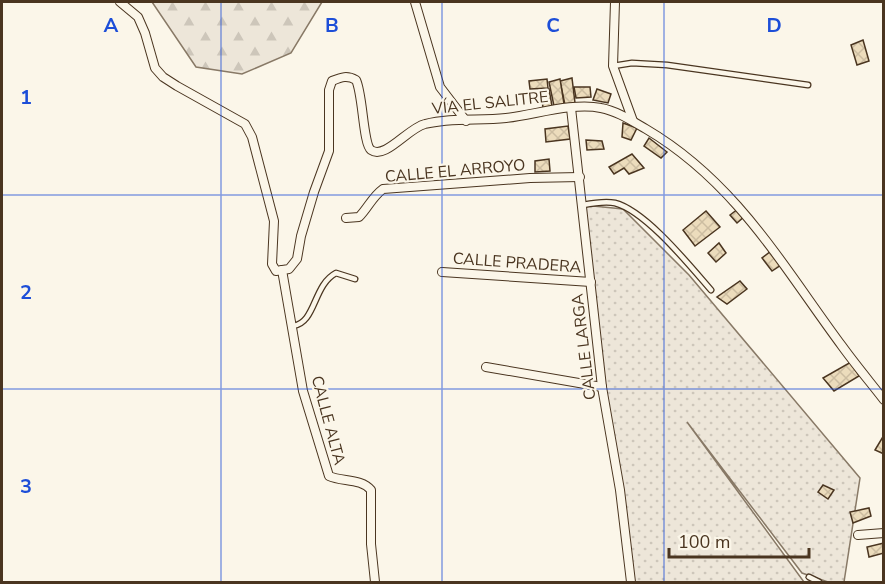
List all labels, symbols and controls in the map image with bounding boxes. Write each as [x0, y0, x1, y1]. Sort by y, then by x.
text: A [104, 12, 119, 39]
text: B [325, 12, 339, 39]
text: C [546, 12, 560, 39]
text: D [766, 12, 782, 39]
text: 1 [20, 84, 32, 111]
street label: VÍA EL SALITRE [430, 86, 549, 120]
street label: CALLE EL ARROYO [384, 154, 526, 188]
street label: CALLE PRADERA [452, 248, 582, 278]
text: 2 [20, 279, 32, 306]
street label: CALLE LARGA [567, 292, 601, 401]
street label: CALLE ALTA [306, 373, 351, 468]
text: 3 [20, 473, 32, 500]
scale bar [669, 521, 808, 559]
text: 100 m [678, 530, 730, 554]

